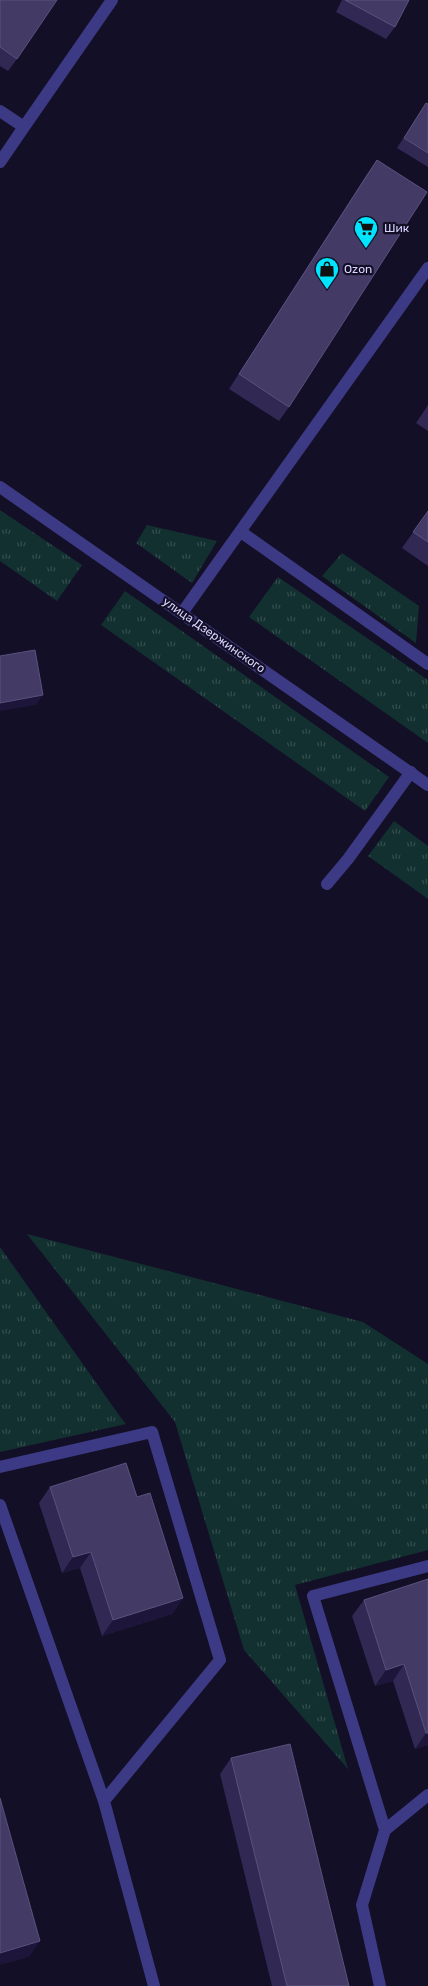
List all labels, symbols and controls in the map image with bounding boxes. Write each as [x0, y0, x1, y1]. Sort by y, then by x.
supermarket icon: Шик [353, 215, 379, 249]
place label: Шик [384, 221, 410, 235]
shop icon: Ozon [314, 256, 340, 290]
place label: Ozon [344, 262, 372, 276]
street label: улица Дзержинского [160, 594, 268, 676]

